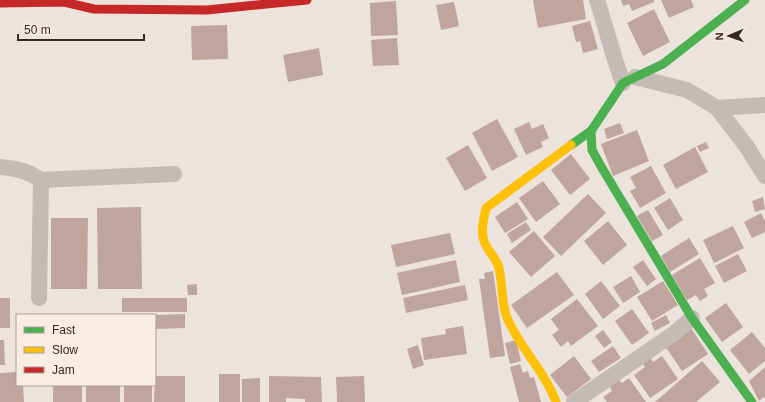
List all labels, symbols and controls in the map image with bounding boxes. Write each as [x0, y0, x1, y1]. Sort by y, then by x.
scale bar [18, 16, 144, 42]
north arrow [709, 16, 749, 56]
text: 50 m [24, 23, 51, 37]
text: N [713, 32, 725, 41]
legend [16, 314, 156, 386]
text: Fast [52, 323, 76, 337]
text: Slow [52, 343, 78, 357]
text: Jam [52, 363, 75, 377]

